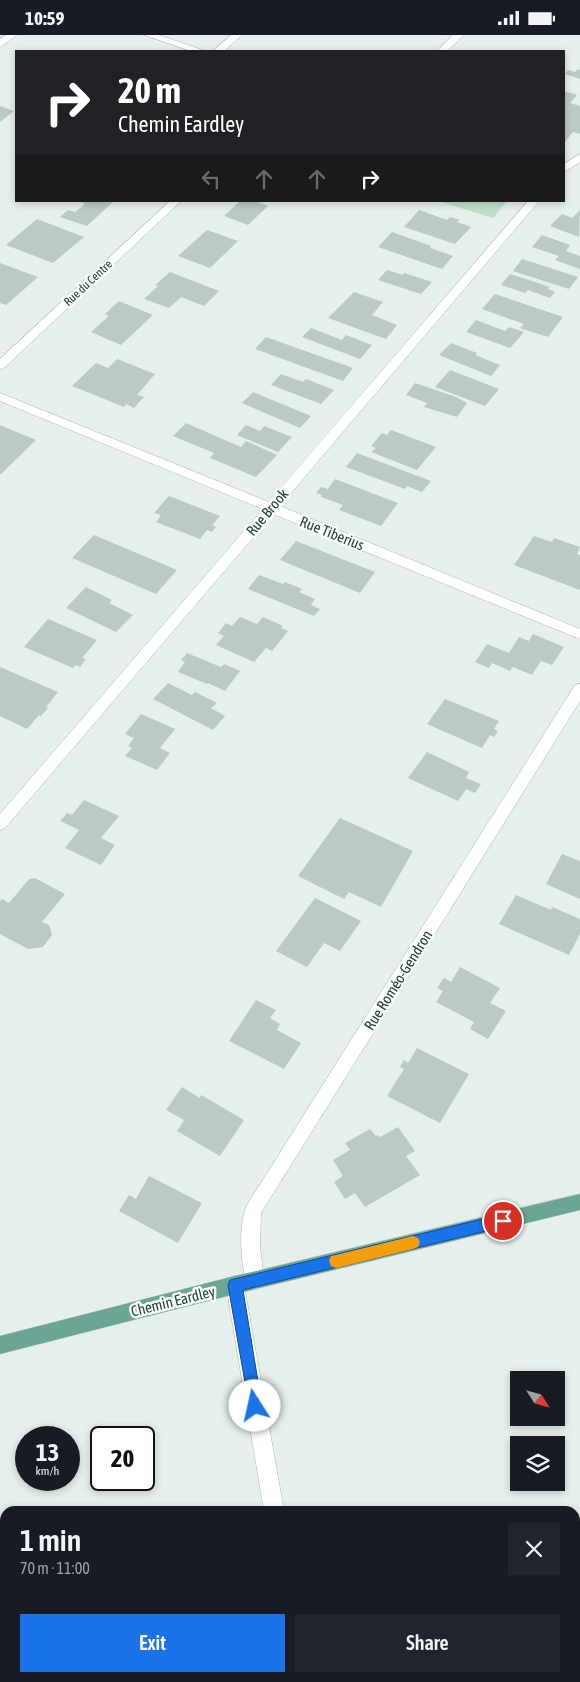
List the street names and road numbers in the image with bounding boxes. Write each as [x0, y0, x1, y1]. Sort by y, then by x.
street label: Rue du Centre [61, 257, 115, 309]
street label: Rue Brook [243, 485, 292, 539]
street label: Rue Tiberius [297, 512, 367, 554]
street label: Rue Roméo-Gendron [360, 927, 436, 1033]
street label: Chemin Eardley [129, 1282, 217, 1320]

